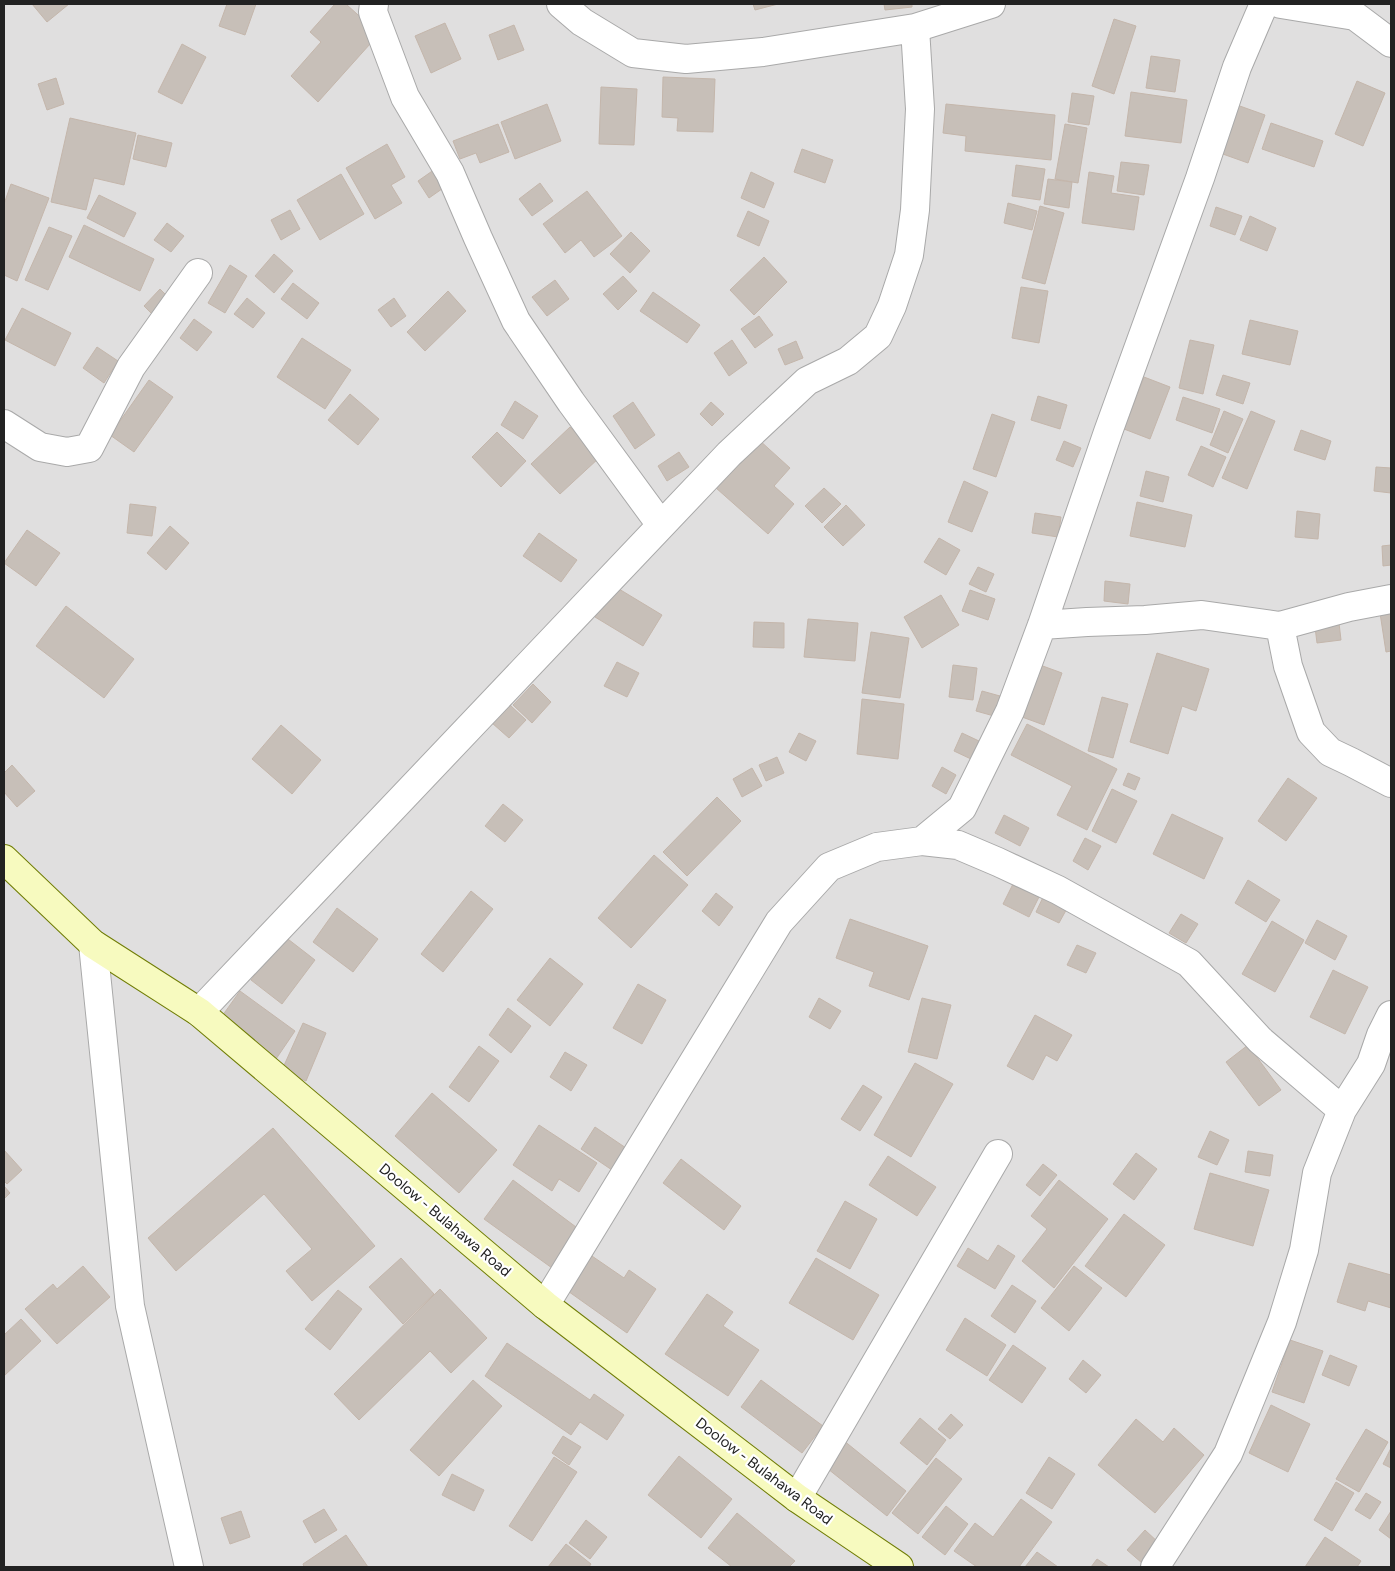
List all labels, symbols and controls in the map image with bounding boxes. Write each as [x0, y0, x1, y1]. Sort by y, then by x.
street label: Doolow - Bulahawa Road [375, 1159, 515, 1281]
street label: Doolow - Bulahawa Road [692, 1414, 836, 1528]

